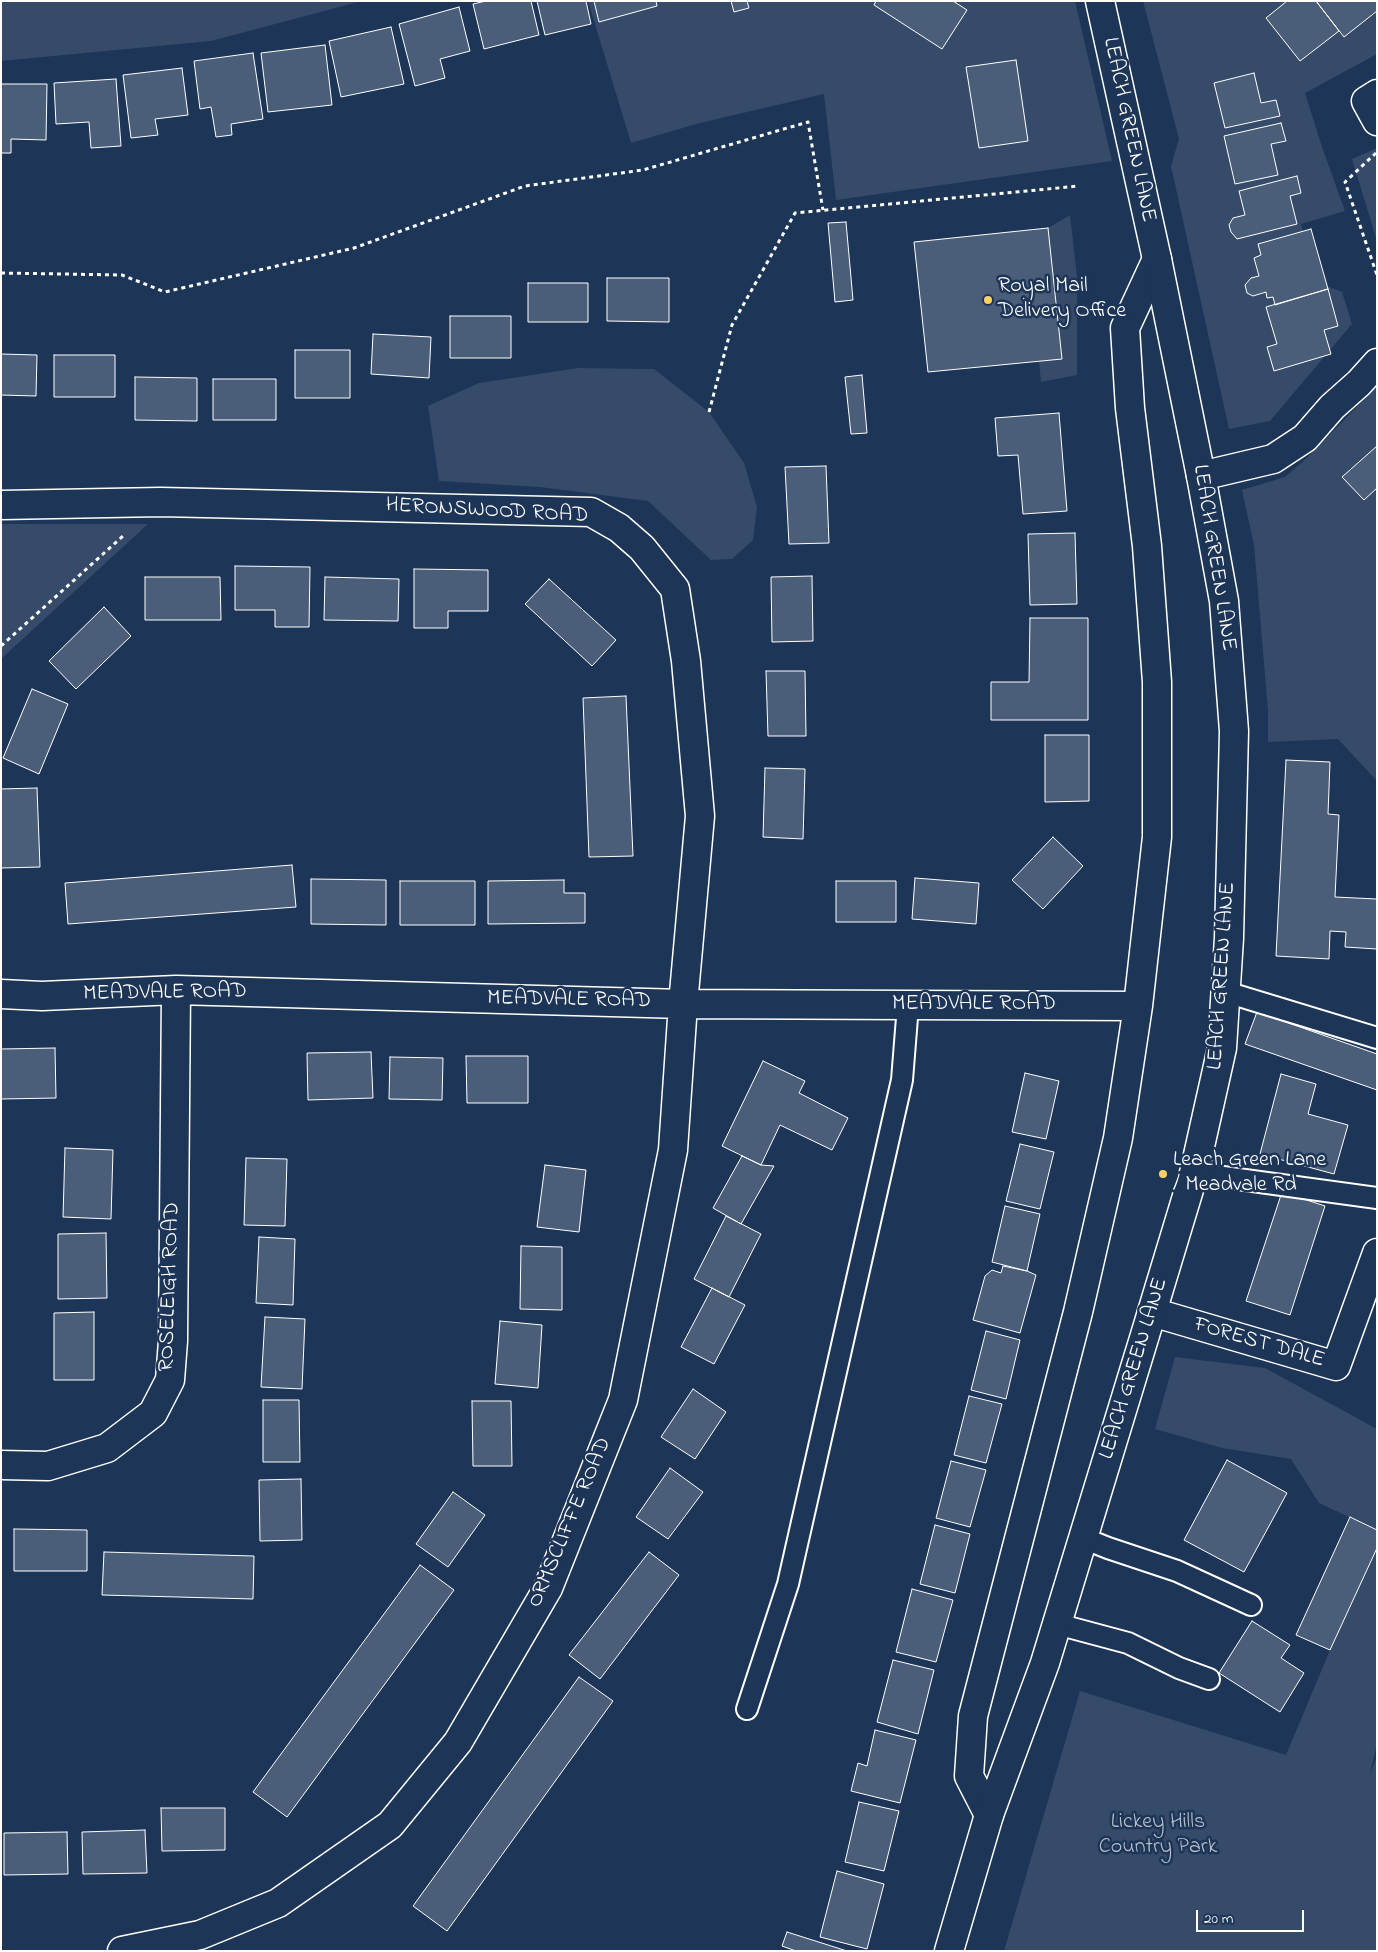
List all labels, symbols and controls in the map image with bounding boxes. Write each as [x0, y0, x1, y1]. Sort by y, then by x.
street label: LEACH GREEN LANE [1096, 35, 1160, 225]
place label: Royal Mail Delivery Office [998, 274, 1126, 326]
marker: Royal Mail Delivery Office [982, 294, 994, 306]
street label: LEACH GREEN LANE [1185, 463, 1241, 653]
street label: HERONSWOOD ROAD [385, 494, 589, 530]
street label: LEACH GREEN LANE [1203, 881, 1243, 1071]
street label: MEADVALE ROAD [83, 979, 247, 1009]
street label: MEADVALE ROAD [487, 986, 651, 1016]
street label: MEADVALE ROAD [892, 992, 1056, 1018]
place label: Leach Green Lane / Meadvale Rd [1173, 1148, 1326, 1200]
marker: Leach Green Lane / Meadvale Rd [1157, 1168, 1169, 1180]
street label: ROSELEIGH ROAD [155, 1202, 187, 1372]
street label: LEACH GREEN LANE [1095, 1275, 1175, 1463]
street label: FOREST DALE [1191, 1313, 1327, 1375]
street label: ORMSCLIFFE ROAD [523, 1434, 619, 1612]
park label: Lickey Hills Country Park [1099, 1810, 1217, 1862]
scale bar [1198, 1900, 1306, 1932]
text: 20 m [1204, 1908, 1233, 1930]

